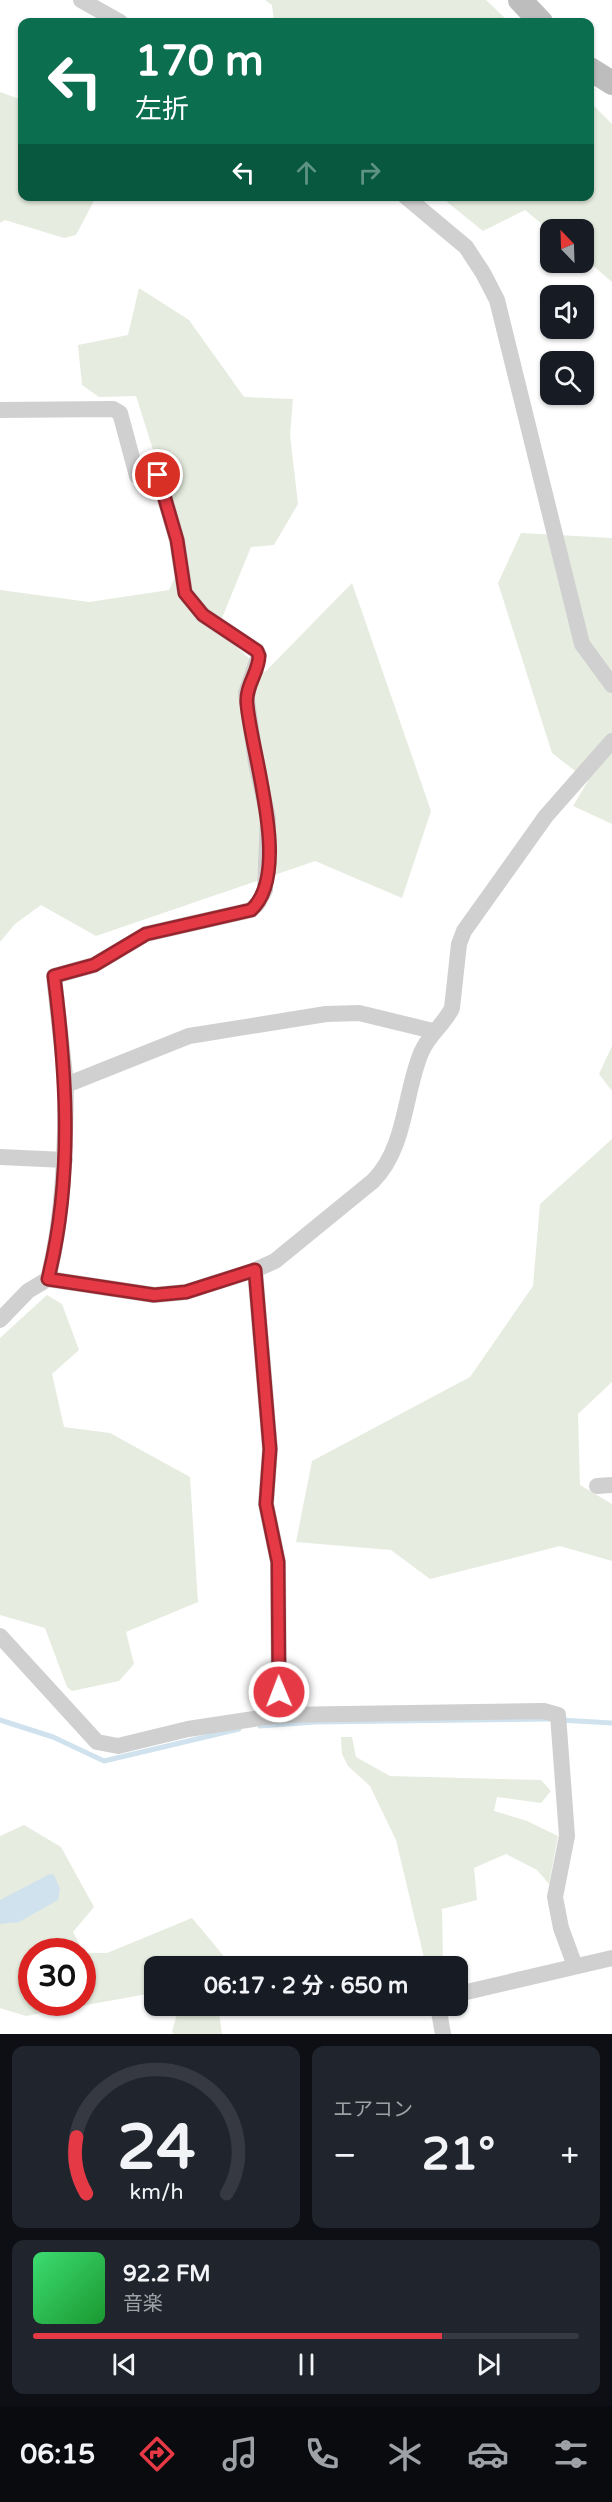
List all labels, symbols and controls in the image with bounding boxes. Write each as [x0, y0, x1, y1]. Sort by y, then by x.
text: 170 m [135, 36, 264, 87]
icon: left [36, 42, 114, 120]
text: 左折 [135, 93, 189, 126]
icon: left [227, 156, 260, 189]
icon: ahead [290, 156, 323, 189]
icon: right [353, 156, 386, 189]
north arrow [540, 219, 594, 273]
map controls [540, 219, 594, 405]
button: sound [540, 285, 594, 339]
button: search [540, 351, 594, 405]
pin [132, 449, 183, 500]
icon: arrive [141, 458, 174, 491]
position arrow [247, 1660, 311, 1724]
speed limit sign: 30 [18, 1938, 96, 2016]
text: 06:17 · 2 分 · 650 m [204, 1973, 408, 1999]
text: エアコン [333, 2098, 413, 2122]
text: 24 [117, 2111, 195, 2186]
text: 21° [422, 2128, 495, 2182]
text: − [333, 2136, 357, 2175]
text: + [560, 2136, 579, 2175]
text: km/h [129, 2179, 183, 2205]
text: 92.2 FM [123, 2261, 211, 2287]
text: 音楽 [123, 2292, 163, 2316]
icon: previous [108, 2348, 141, 2381]
icon: pause [290, 2348, 323, 2381]
icon: next [472, 2348, 505, 2381]
icon: directions [136, 2433, 178, 2475]
icon: music [219, 2433, 261, 2475]
icon: phone [301, 2433, 343, 2475]
icon: climate [384, 2433, 426, 2475]
icon: car [467, 2433, 509, 2475]
icon: filters [550, 2433, 592, 2475]
text: 06:15 [20, 2438, 95, 2471]

